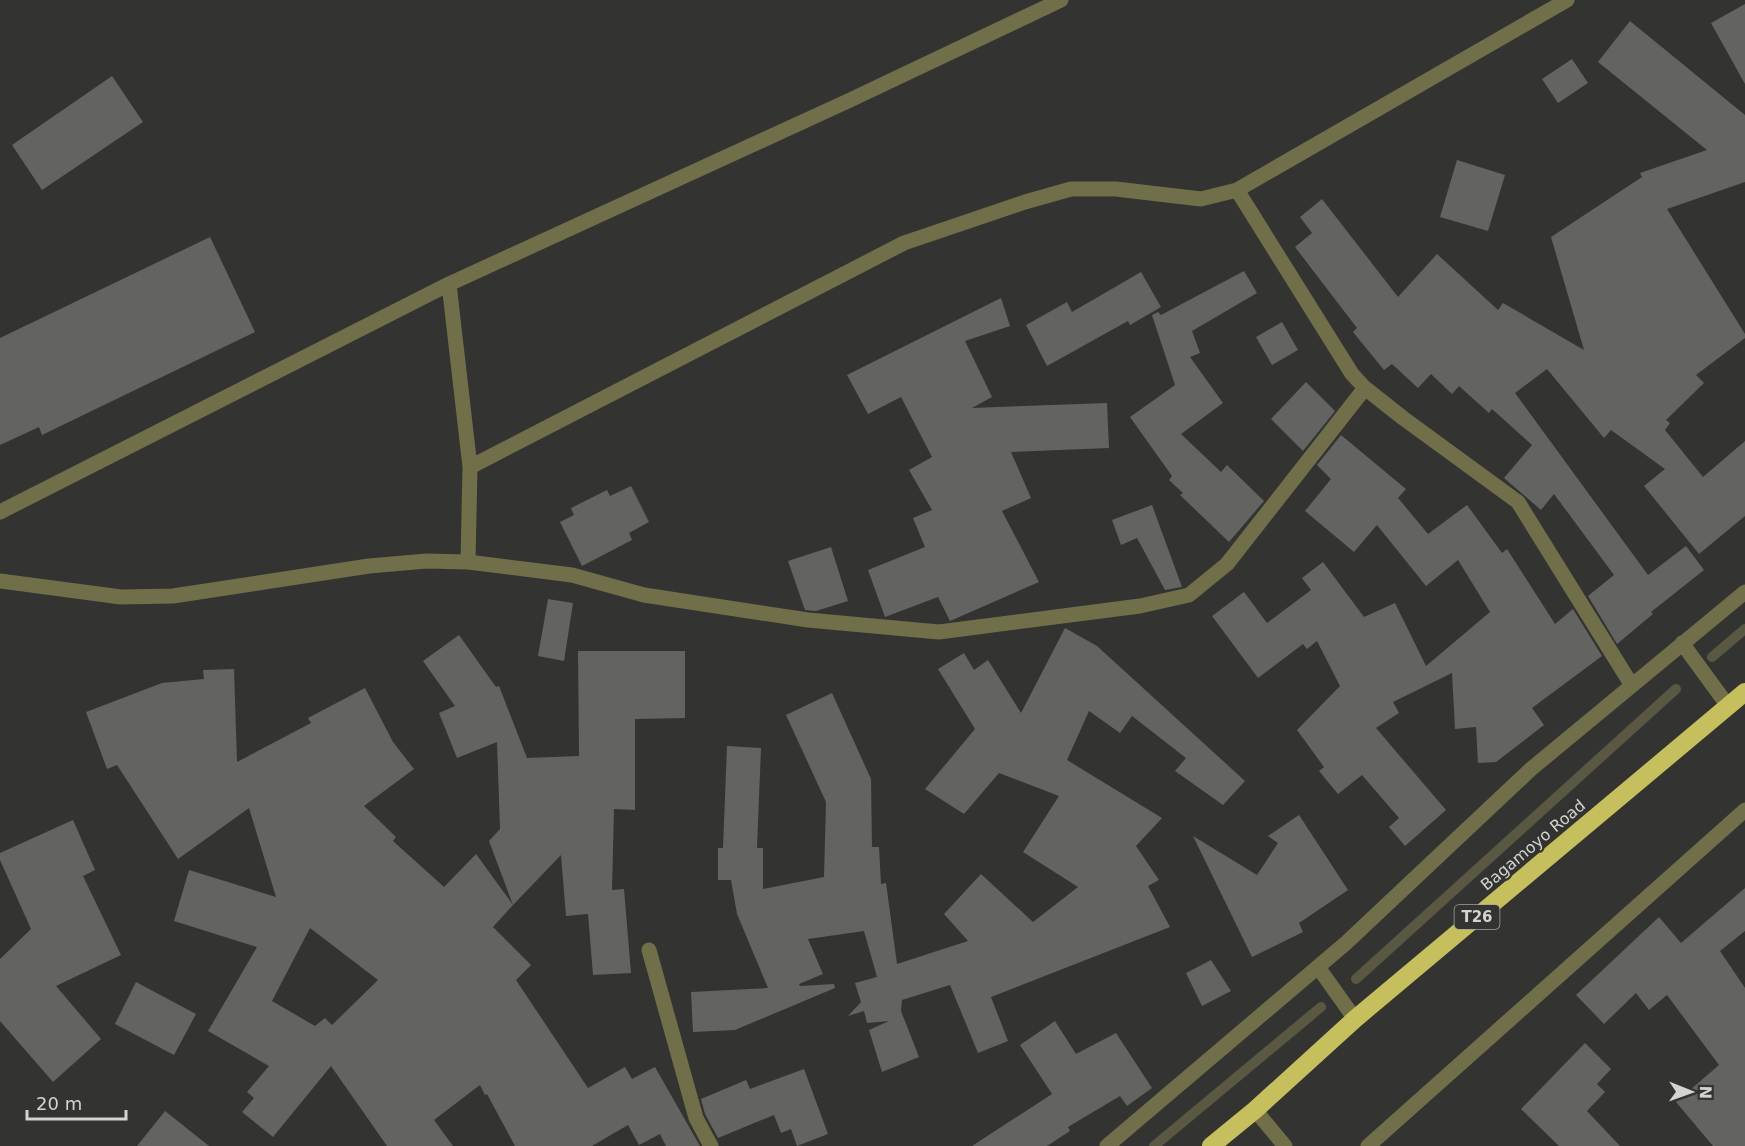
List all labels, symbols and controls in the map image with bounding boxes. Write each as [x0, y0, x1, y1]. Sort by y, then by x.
street label: Bagamoyo Road [1477, 796, 1589, 894]
road number: T26 [1454, 905, 1500, 929]
north arrow [1661, 1062, 1721, 1122]
scale bar [27, 1083, 126, 1121]
text: N [1696, 1085, 1715, 1099]
text: 20 m [36, 1093, 82, 1114]

